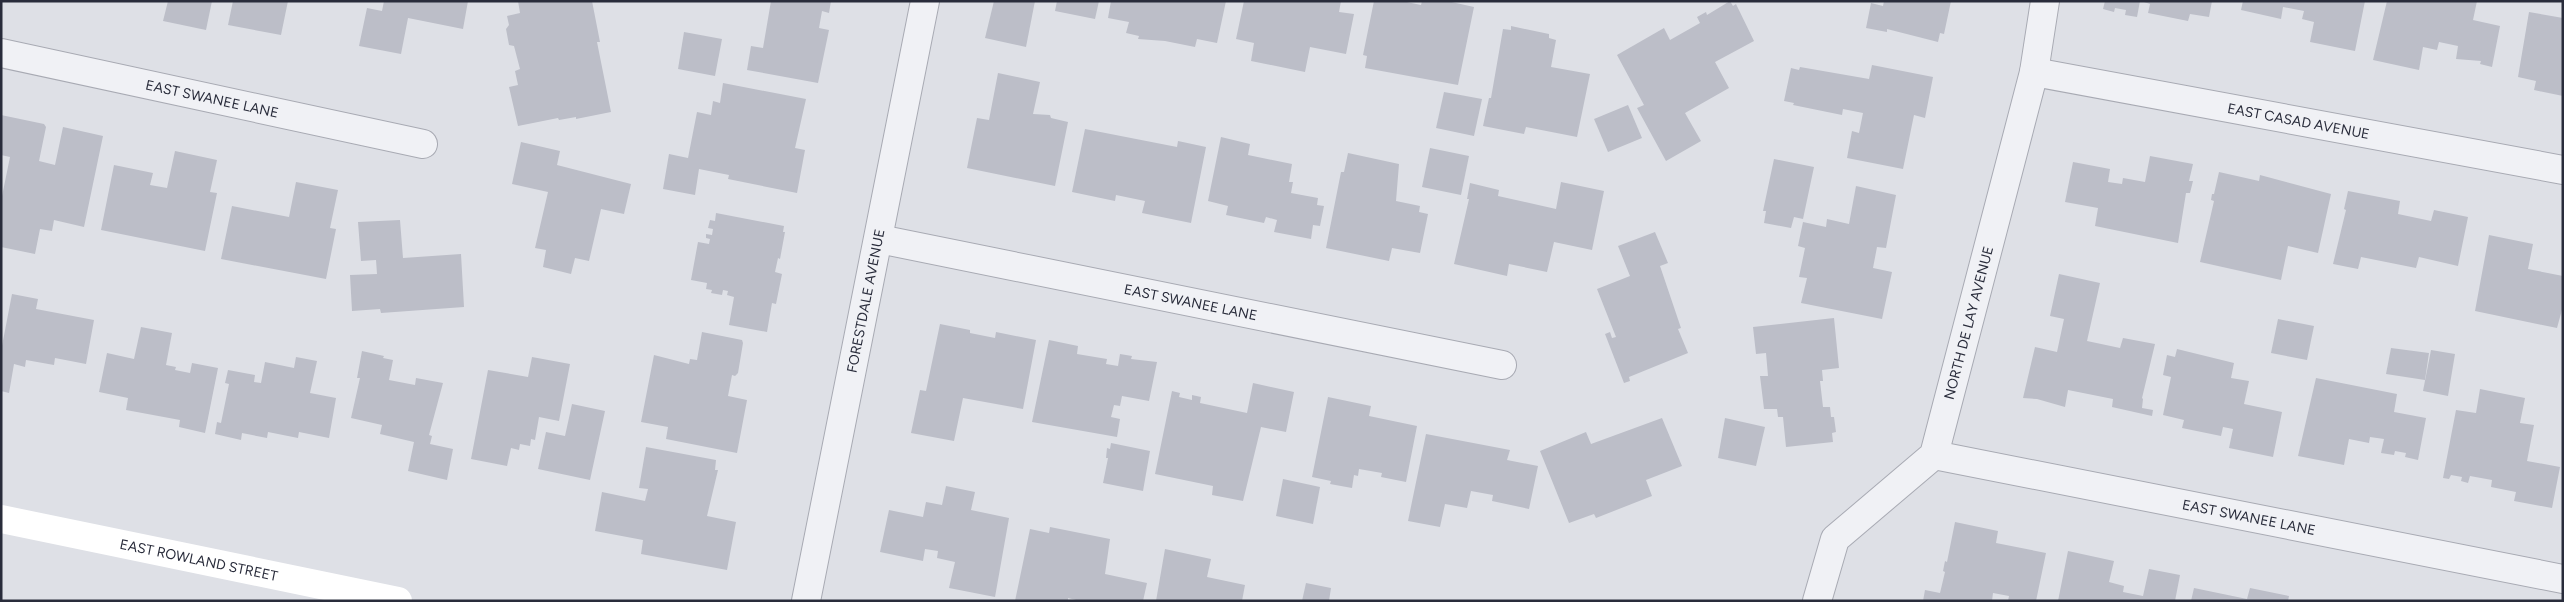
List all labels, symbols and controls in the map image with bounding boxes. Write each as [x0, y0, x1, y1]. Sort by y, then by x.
street label: EAST SWANEE LANE [144, 76, 280, 122]
street label: EAST CASAD AVENUE [2226, 100, 2371, 143]
street label: FORESTDALE AVENUE [843, 228, 889, 374]
street label: NORTH DE LAY AVENUE [1941, 244, 1997, 402]
street label: EAST SWANEE LANE [1123, 281, 1259, 324]
street label: EAST SWANEE LANE [2181, 496, 2317, 539]
street label: EAST ROWLAND STREET [118, 536, 279, 585]

